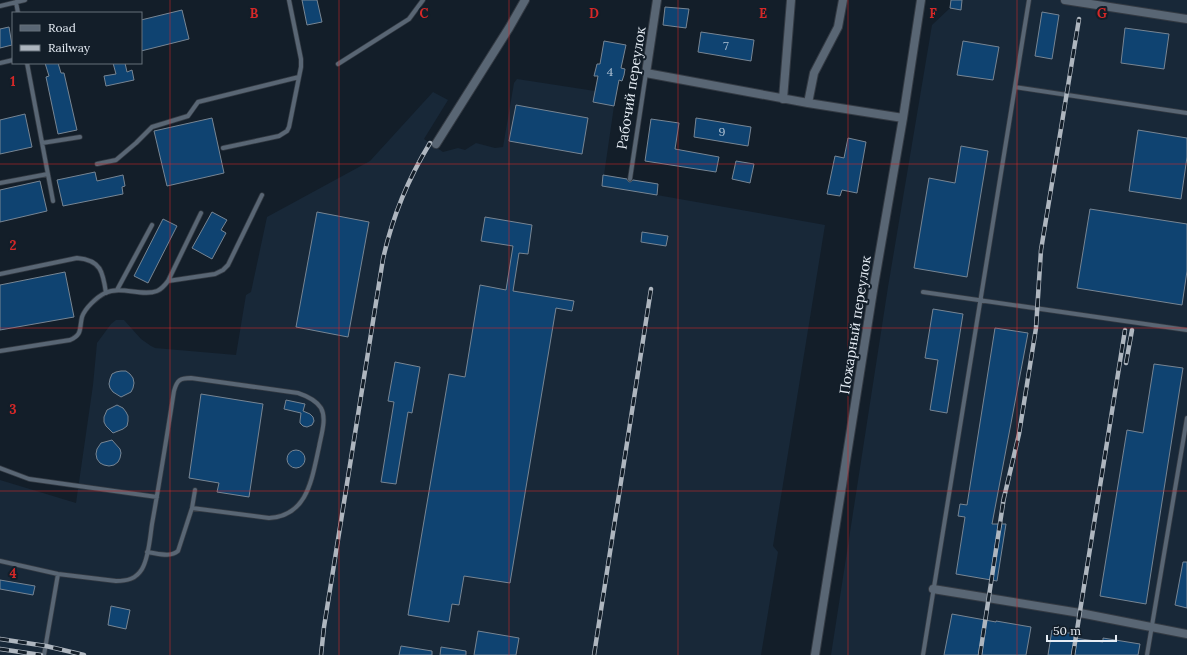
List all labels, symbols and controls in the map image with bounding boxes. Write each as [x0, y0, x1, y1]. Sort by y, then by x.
text: B [250, 5, 259, 22]
text: C [420, 5, 429, 22]
text: D [589, 5, 599, 22]
text: E [759, 5, 767, 22]
text: F [929, 5, 937, 22]
text: G [1097, 5, 1107, 22]
legend [12, 12, 142, 64]
text: Road [48, 20, 76, 35]
street label: Рабочий переулок [612, 25, 650, 151]
house number: 7 [723, 38, 729, 53]
text: Railway [48, 40, 91, 55]
house number: 4 [607, 64, 614, 79]
text: 1 [10, 73, 16, 90]
house number: 9 [719, 124, 726, 139]
text: 2 [10, 237, 17, 254]
street label: Пожарный переулок [835, 254, 875, 396]
text: 3 [9, 401, 17, 418]
text: 4 [9, 565, 17, 582]
scale bar [1047, 617, 1116, 643]
text: 50 m [1053, 623, 1081, 638]

